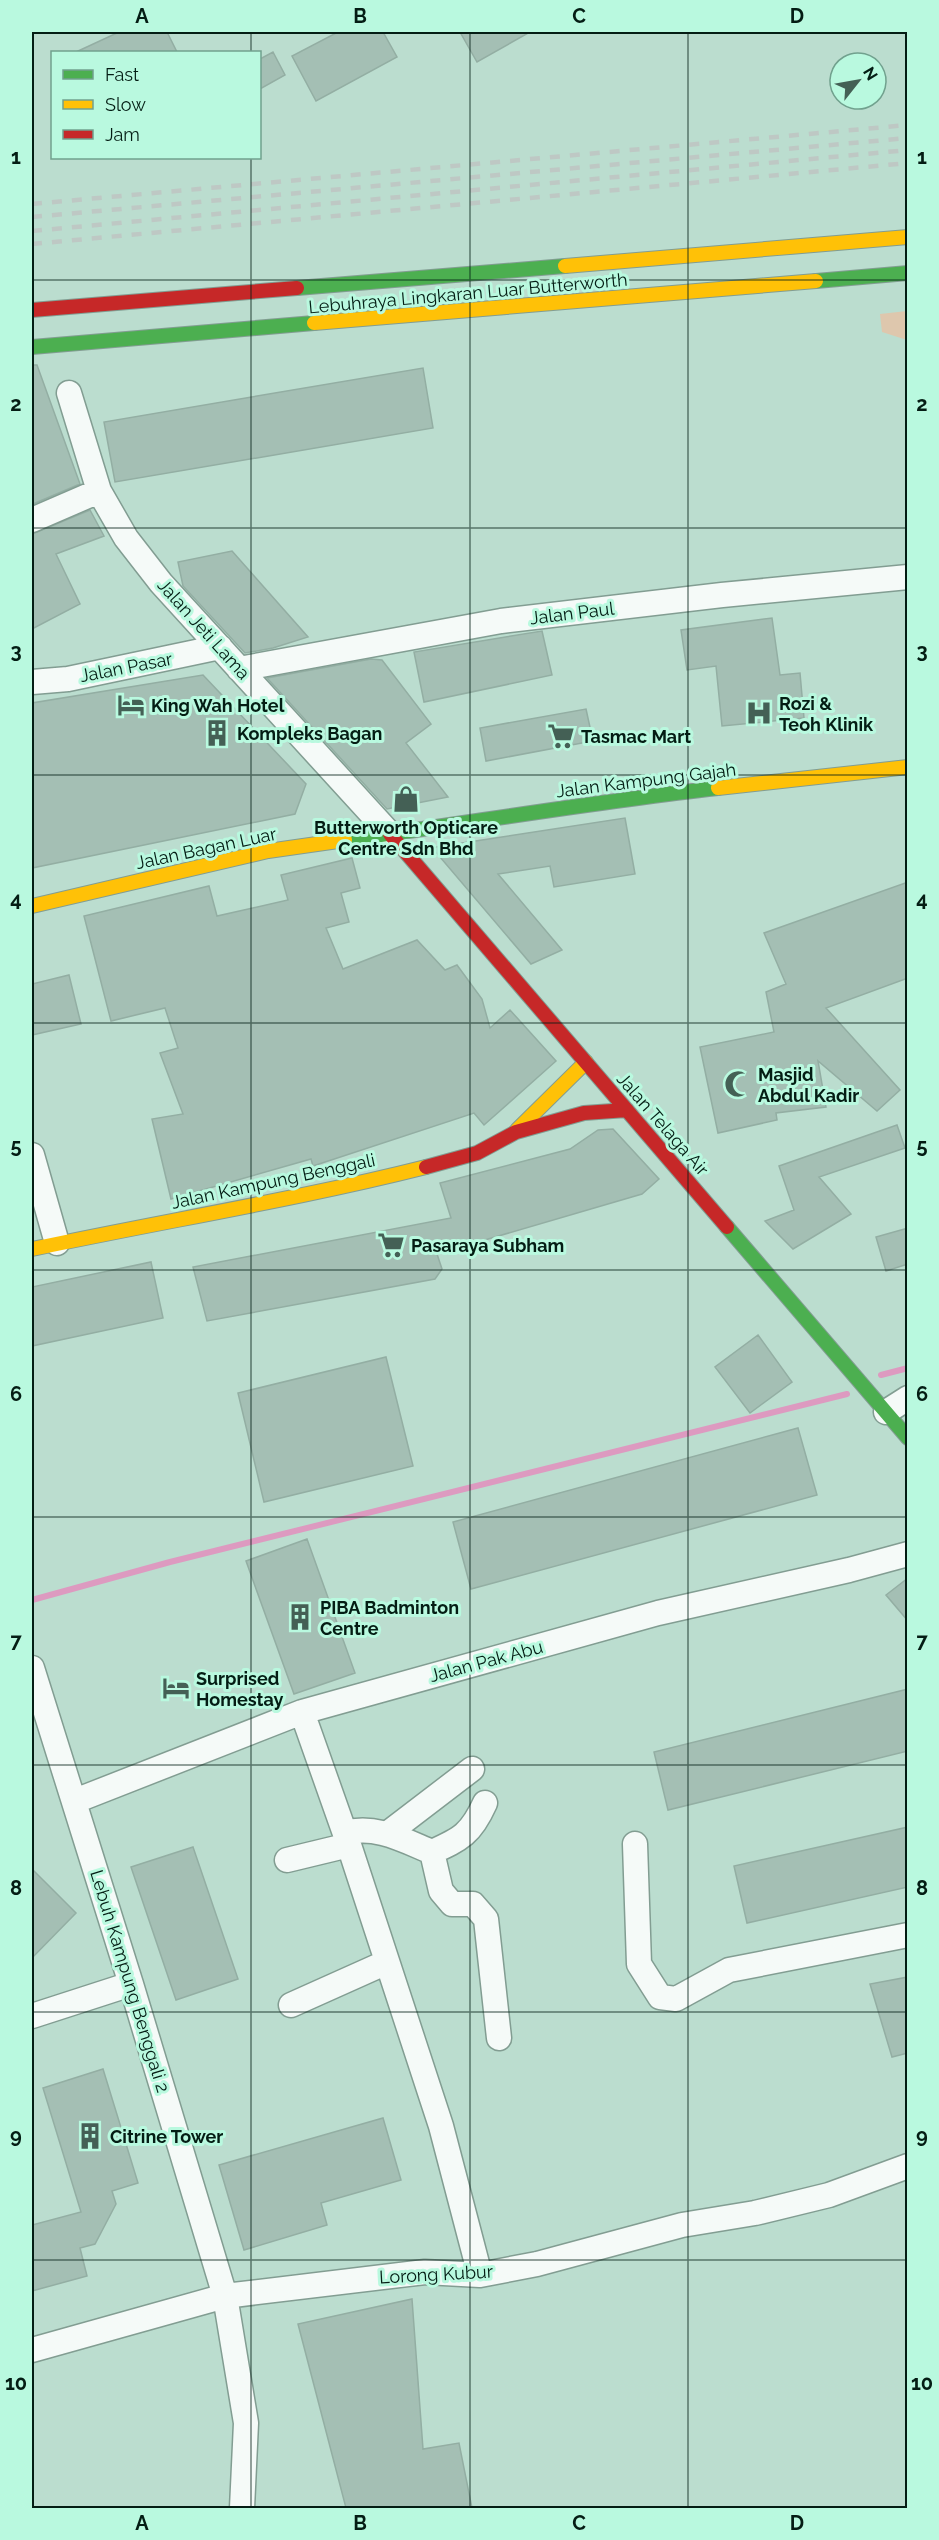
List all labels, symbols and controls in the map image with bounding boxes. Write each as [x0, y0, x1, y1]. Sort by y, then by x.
text: A [135, 4, 149, 28]
text: B [353, 4, 367, 28]
text: C [572, 4, 586, 28]
text: D [790, 4, 804, 28]
legend [51, 51, 261, 159]
north arrow [828, 51, 888, 111]
text: N [859, 63, 882, 84]
text: Fast [105, 64, 139, 85]
text: Slow [105, 94, 146, 115]
text: Jam [105, 124, 140, 145]
text: 1 [11, 145, 21, 169]
text: 1 [917, 145, 927, 169]
street label: Lebuhraya Lingkaran Luar Butterworth [308, 269, 628, 317]
text: 2 [10, 392, 22, 416]
text: 2 [916, 392, 928, 416]
street label: Jalan Jeti Lama [153, 574, 255, 684]
street label: Jalan Paul [529, 597, 615, 629]
text: 3 [10, 639, 22, 663]
text: 3 [916, 639, 928, 663]
street label: Jalan Pasar [78, 648, 175, 686]
hotel icon: King Wah Hotel [116, 690, 146, 720]
place label: Rozi & Teoh Klinik [779, 693, 874, 735]
place label: King Wah Hotel [151, 695, 285, 716]
hospital icon: Rozi & Teoh Klinik [744, 698, 774, 728]
building icon: Kompleks Bagan [202, 718, 232, 748]
supermarket icon: Tasmac Mart [546, 721, 576, 751]
place label: Kompleks Bagan [237, 723, 382, 744]
place label: Tasmac Mart [581, 726, 691, 747]
street label: Jalan Kampung Gajah [555, 759, 737, 801]
shop icon: Butterworth Opticare Centre Sdn Bhd [391, 784, 421, 814]
place label: Butterworth Opticare Centre Sdn Bhd [314, 817, 498, 859]
street label: Jalan Bagan Luar [134, 823, 279, 873]
text: 4 [10, 887, 22, 911]
text: 4 [916, 887, 928, 911]
place label: Masjid Abdul Kadir [758, 1064, 859, 1106]
street label: Jalan Telaga Air [613, 1068, 714, 1180]
mosque icon: Masjid Abdul Kadir [723, 1069, 753, 1099]
text: 5 [10, 1134, 22, 1158]
text: 5 [916, 1134, 928, 1158]
street label: Jalan Kampung Benggali [169, 1149, 377, 1213]
supermarket icon: Pasaraya Subham [376, 1230, 406, 1260]
place label: Pasaraya Subham [411, 1235, 564, 1256]
text: 6 [10, 1382, 22, 1406]
text: 6 [916, 1382, 928, 1406]
place label: PIBA Badminton Centre [320, 1597, 459, 1639]
building icon: PIBA Badminton Centre [285, 1602, 315, 1632]
text: 7 [10, 1629, 22, 1653]
text: 7 [916, 1629, 928, 1653]
street label: Jalan Pak Abu [427, 1636, 545, 1686]
place label: Surprised Homestay [196, 1668, 283, 1710]
hotel icon: Surprised Homestay [161, 1673, 191, 1703]
street label: Lebuh Kampung Benggali 2 [86, 1867, 174, 2095]
text: 8 [10, 1876, 22, 1900]
text: 8 [916, 1876, 928, 1900]
building icon: Citrine Tower [75, 2121, 105, 2151]
text: 9 [10, 2124, 22, 2148]
text: 9 [916, 2124, 928, 2148]
place label: Citrine Tower [110, 2126, 223, 2147]
street label: Lorong Kubur [379, 2260, 494, 2287]
text: 10 [5, 2371, 27, 2395]
text: 10 [911, 2371, 933, 2395]
text: A [135, 2511, 149, 2535]
text: B [353, 2511, 367, 2535]
text: C [572, 2511, 586, 2535]
text: D [790, 2511, 804, 2535]

